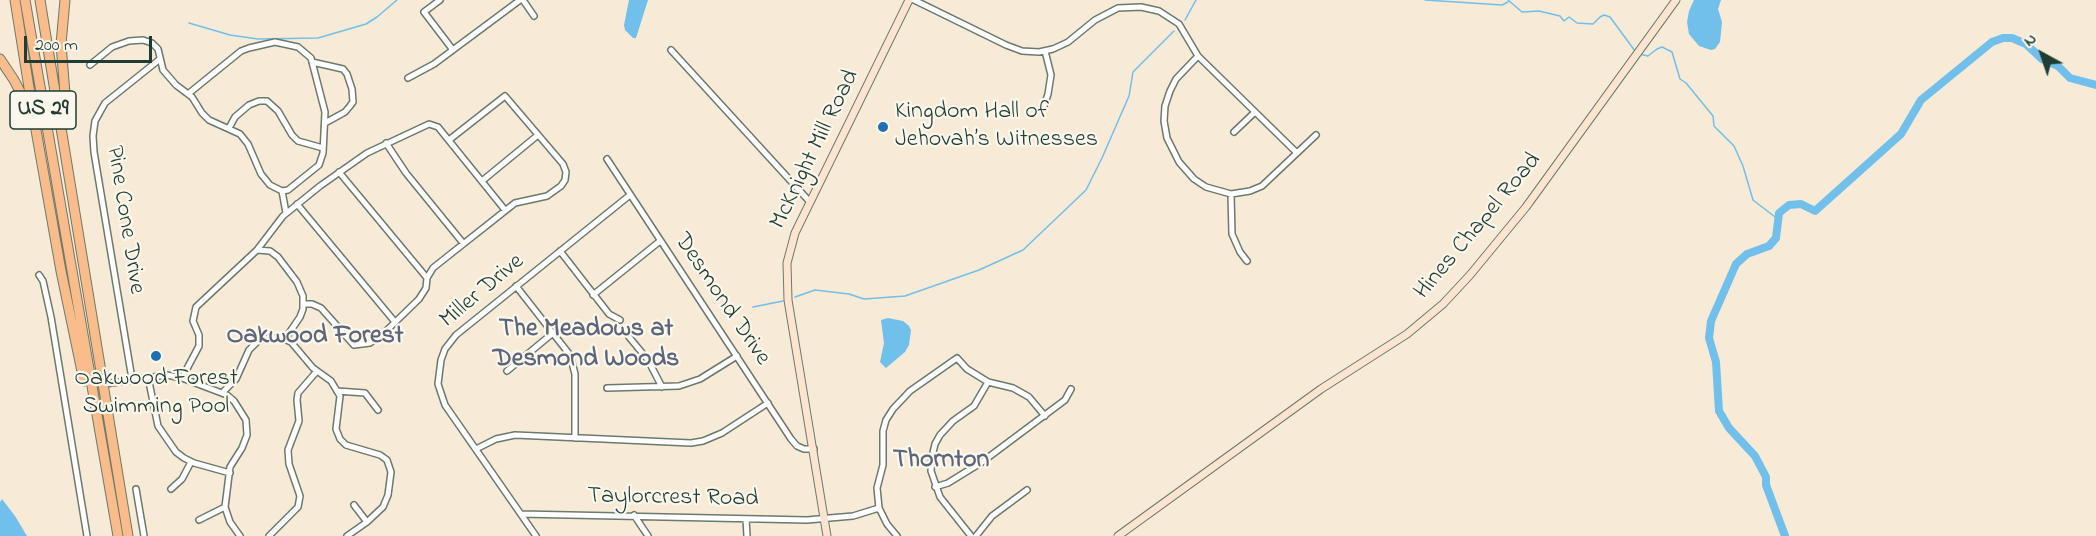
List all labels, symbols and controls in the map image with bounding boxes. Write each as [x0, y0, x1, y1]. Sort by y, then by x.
scale bar [27, 24, 154, 62]
north arrow [2012, 24, 2072, 84]
text: N [2019, 28, 2042, 53]
text: 200 m [35, 33, 78, 59]
street label: McKnight Mill Road [765, 66, 867, 234]
road number: US 29 [10, 91, 76, 129]
place label: Kingdom Hall of Jehovah’s Witnesses [895, 99, 1098, 155]
marker: Kingdom Hall of Jehovah’s Witnesses [876, 120, 890, 134]
street label: Pine Cone Drive [98, 144, 150, 296]
street label: Hines Chapel Road [1409, 148, 1549, 306]
street label: Desmond Drive [666, 228, 776, 372]
street label: Miller Drive [435, 248, 531, 336]
district label: The Meadows at Desmond Woods [493, 315, 679, 376]
district label: Oakwood Forest [226, 322, 404, 354]
marker: Oakwood Forest Swimming Pool [149, 349, 163, 363]
place label: Oakwood Forest Swimming Pool [74, 366, 238, 422]
district label: Thornton [893, 446, 989, 478]
street label: Taylorcrest Road [587, 483, 759, 515]

